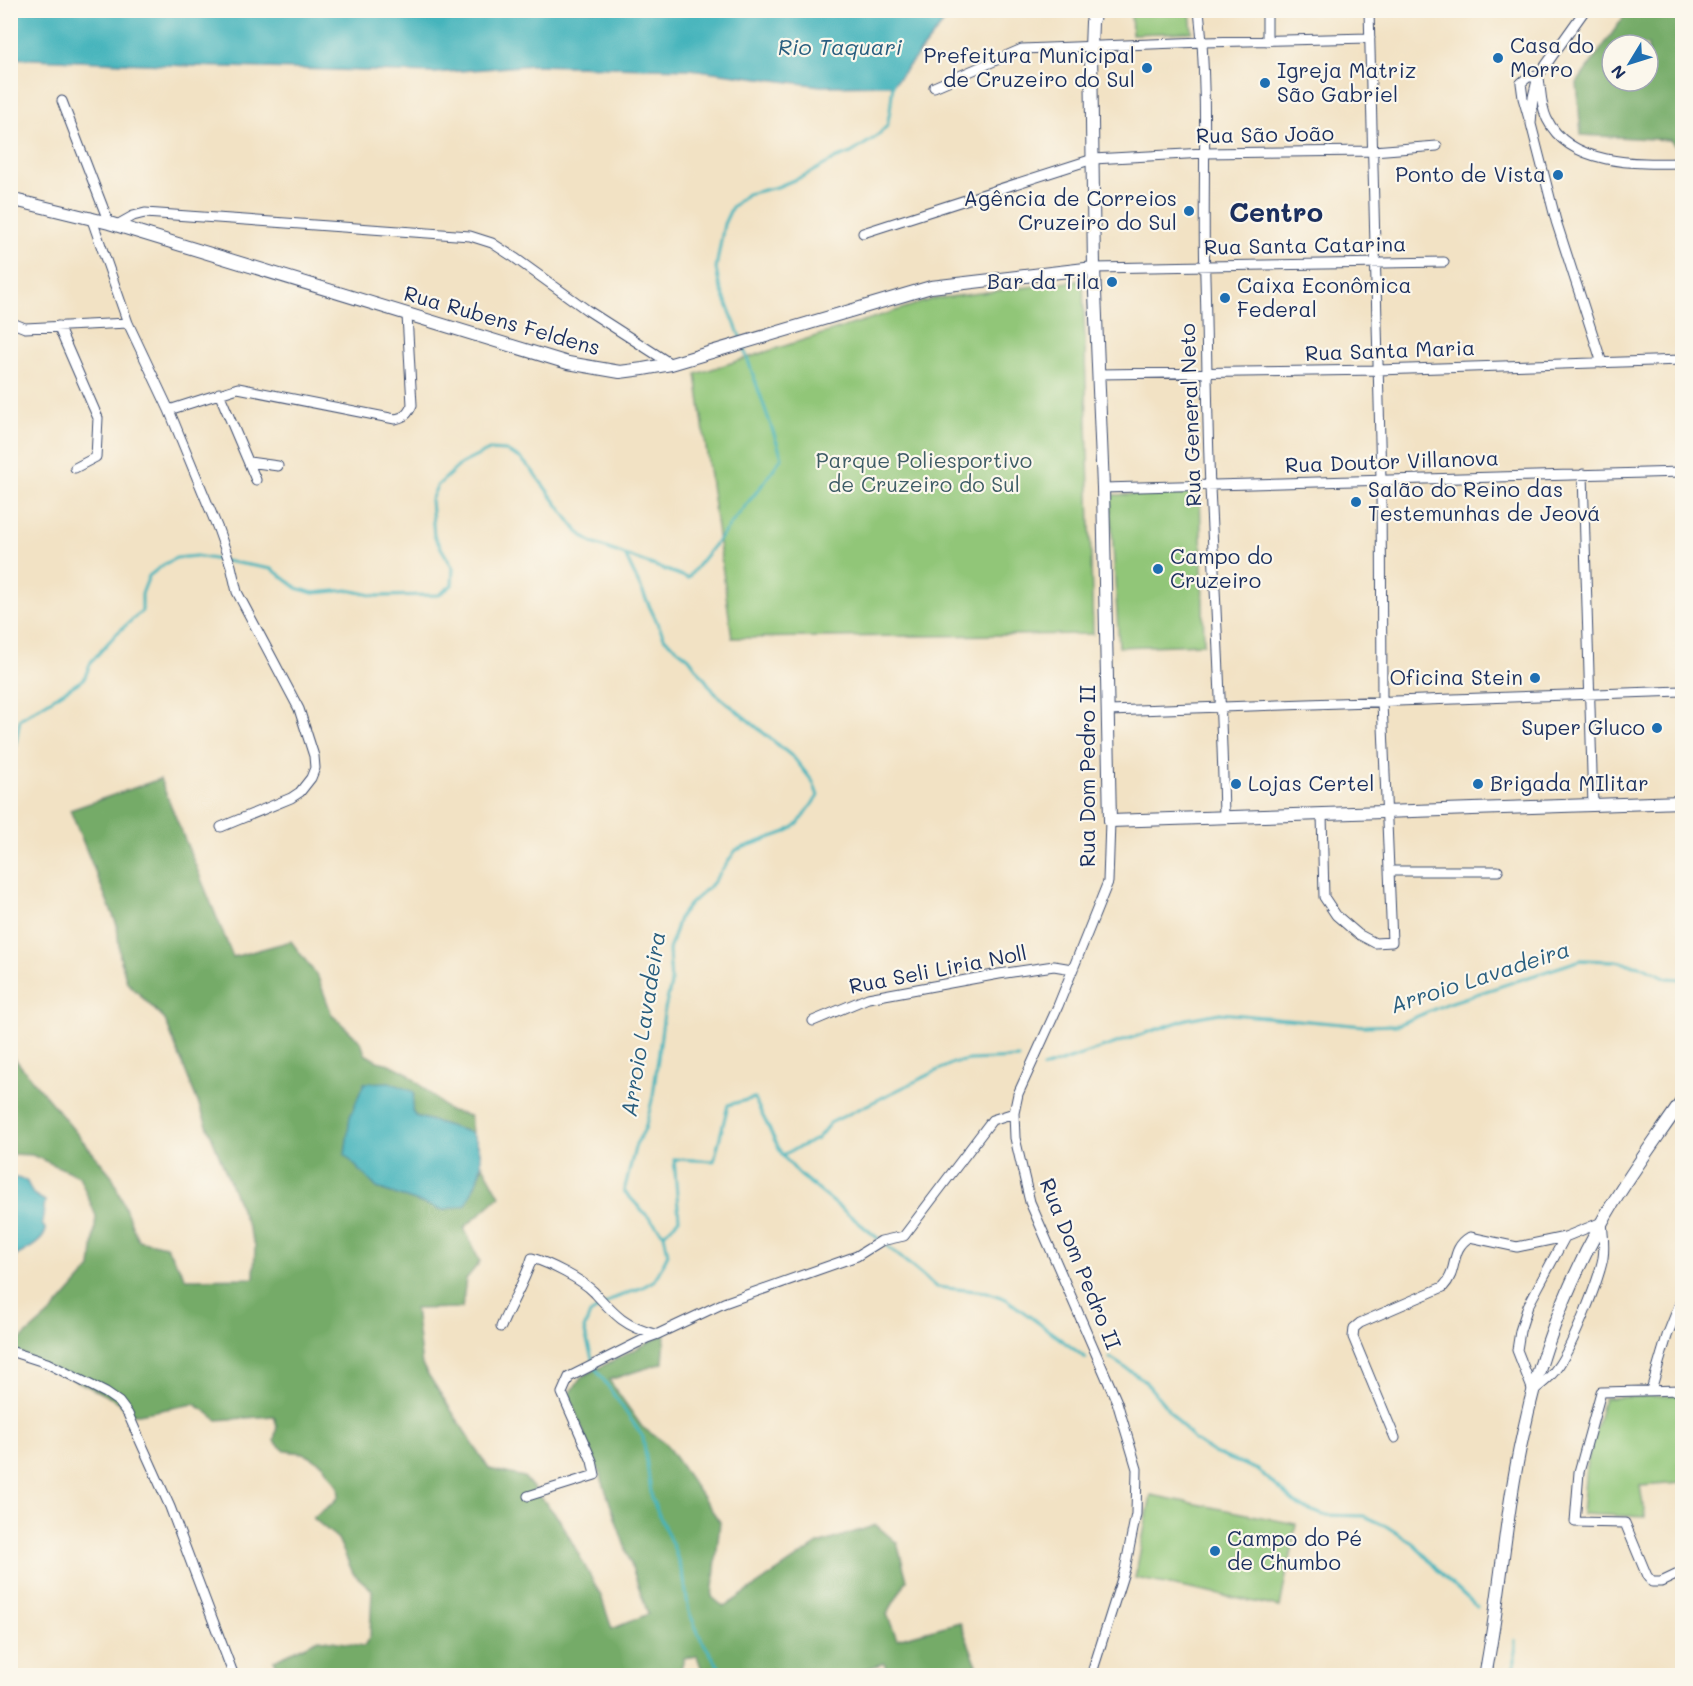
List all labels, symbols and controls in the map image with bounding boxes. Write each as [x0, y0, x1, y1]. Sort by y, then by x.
place label: Casa do Morro [1510, 31, 1594, 82]
water label: Rio Taquari [778, 32, 903, 61]
north arrow [1600, 33, 1660, 93]
place label: Prefeitura Municipal de Cruzeiro do Sul [924, 41, 1135, 92]
marker: Casa do Morro [1491, 51, 1505, 65]
place label: Igreja Matriz São Gabriel [1277, 56, 1416, 107]
marker: Prefeitura Municipal de Cruzeiro do Sul [1140, 61, 1154, 75]
text: N [1606, 61, 1630, 84]
marker: Igreja Matriz São Gabriel [1258, 76, 1272, 90]
street label: Rua São João [1196, 119, 1334, 148]
place label: Ponto de Vista [1395, 160, 1546, 187]
marker: Ponto de Vista [1551, 168, 1565, 182]
place label: Agência de Correios Cruzeiro do Sul [963, 184, 1177, 235]
district label: Centro [1229, 194, 1323, 229]
marker: Agência de Correios Cruzeiro do Sul [1182, 204, 1196, 218]
street label: Rua Santa Catarina [1204, 229, 1406, 260]
place label: Bar da Tila [987, 267, 1100, 294]
place label: Caixa Econômica Federal [1237, 271, 1412, 322]
marker: Bar da Tila [1105, 275, 1119, 289]
street label: Rua Rubens Feldens [401, 279, 604, 360]
marker: Caixa Econômica Federal [1218, 291, 1232, 305]
street label: Rua General Neto [1173, 323, 1206, 507]
street label: Rua Santa Maria [1304, 333, 1475, 366]
street label: Rua Doutor Villanova [1285, 443, 1499, 478]
park label: Parque Poliesportivo de Cruzeiro do Sul [816, 446, 1032, 497]
place label: Salão do Reino das Testemunhas de Jeová [1368, 475, 1600, 526]
marker: Salão do Reino das Testemunhas de Jeová [1349, 495, 1363, 509]
place label: Campo do Cruzeiro [1170, 542, 1273, 593]
marker: Campo do Cruzeiro [1151, 562, 1165, 576]
place label: Oficina Stein [1389, 663, 1523, 690]
marker: Oficina Stein [1528, 671, 1542, 685]
street label: Rua Dom Pedro II [1073, 685, 1100, 867]
place label: Super Gluco [1521, 713, 1645, 740]
marker: Super Gluco [1650, 721, 1664, 735]
place label: Lojas Certel [1248, 769, 1375, 796]
place label: Brigada MIlitar [1490, 769, 1649, 796]
marker: Lojas Certel [1229, 777, 1243, 791]
marker: Brigada MIlitar [1471, 777, 1485, 791]
water label: Arroio Lavadeira [614, 929, 671, 1118]
water label: Arroio Lavadeira [1387, 934, 1573, 1019]
street label: Rua Seli Liria Noll [846, 938, 1029, 999]
street label: Rua Dom Pedro II [1035, 1174, 1128, 1353]
place label: Campo do Pé de Chumbo [1227, 1524, 1362, 1575]
marker: Campo do Pé de Chumbo [1208, 1544, 1222, 1558]

